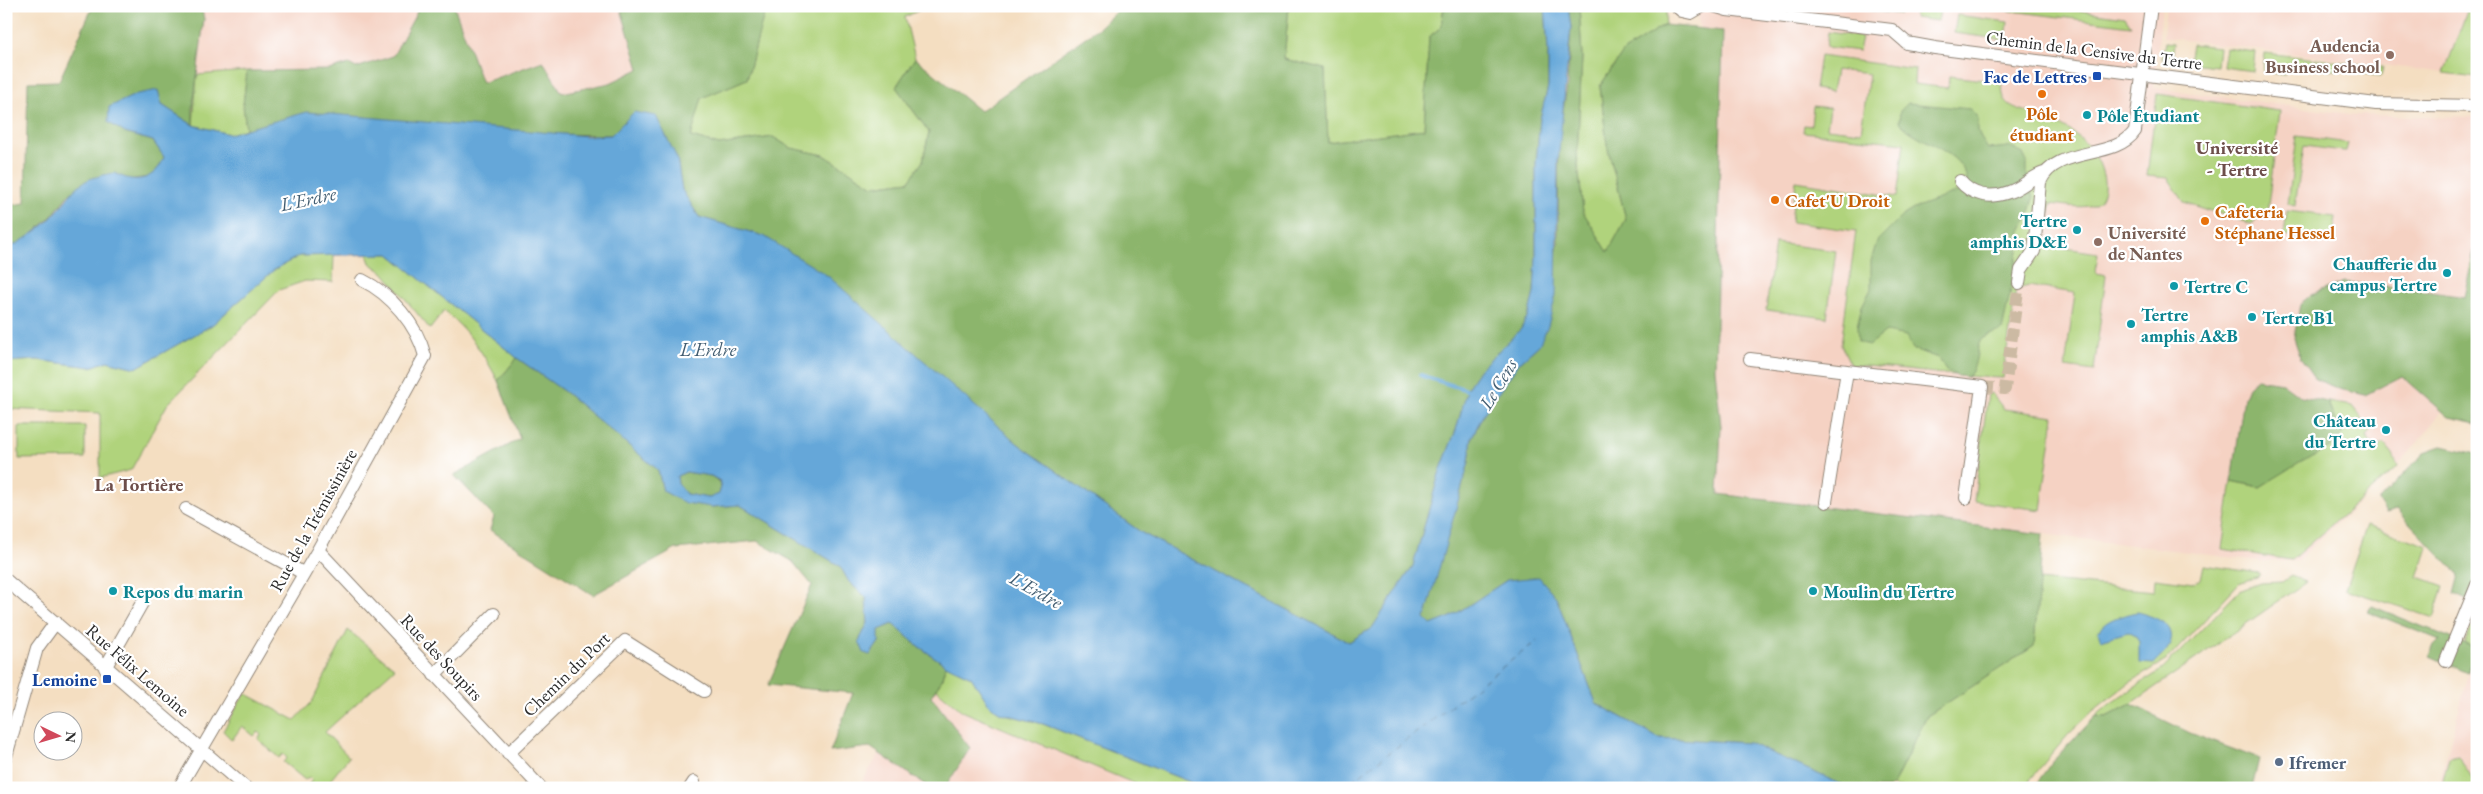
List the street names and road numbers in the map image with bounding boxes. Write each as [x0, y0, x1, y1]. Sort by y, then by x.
street label: Chemin de la Censive du Tertre [1985, 25, 2203, 75]
street label: Rue de la Trémissinière [264, 445, 362, 595]
street label: Rue des Soupirs [396, 609, 488, 706]
street label: Rue Félix Lemoine [81, 619, 195, 721]
street label: Chemin du Port [518, 626, 615, 721]

